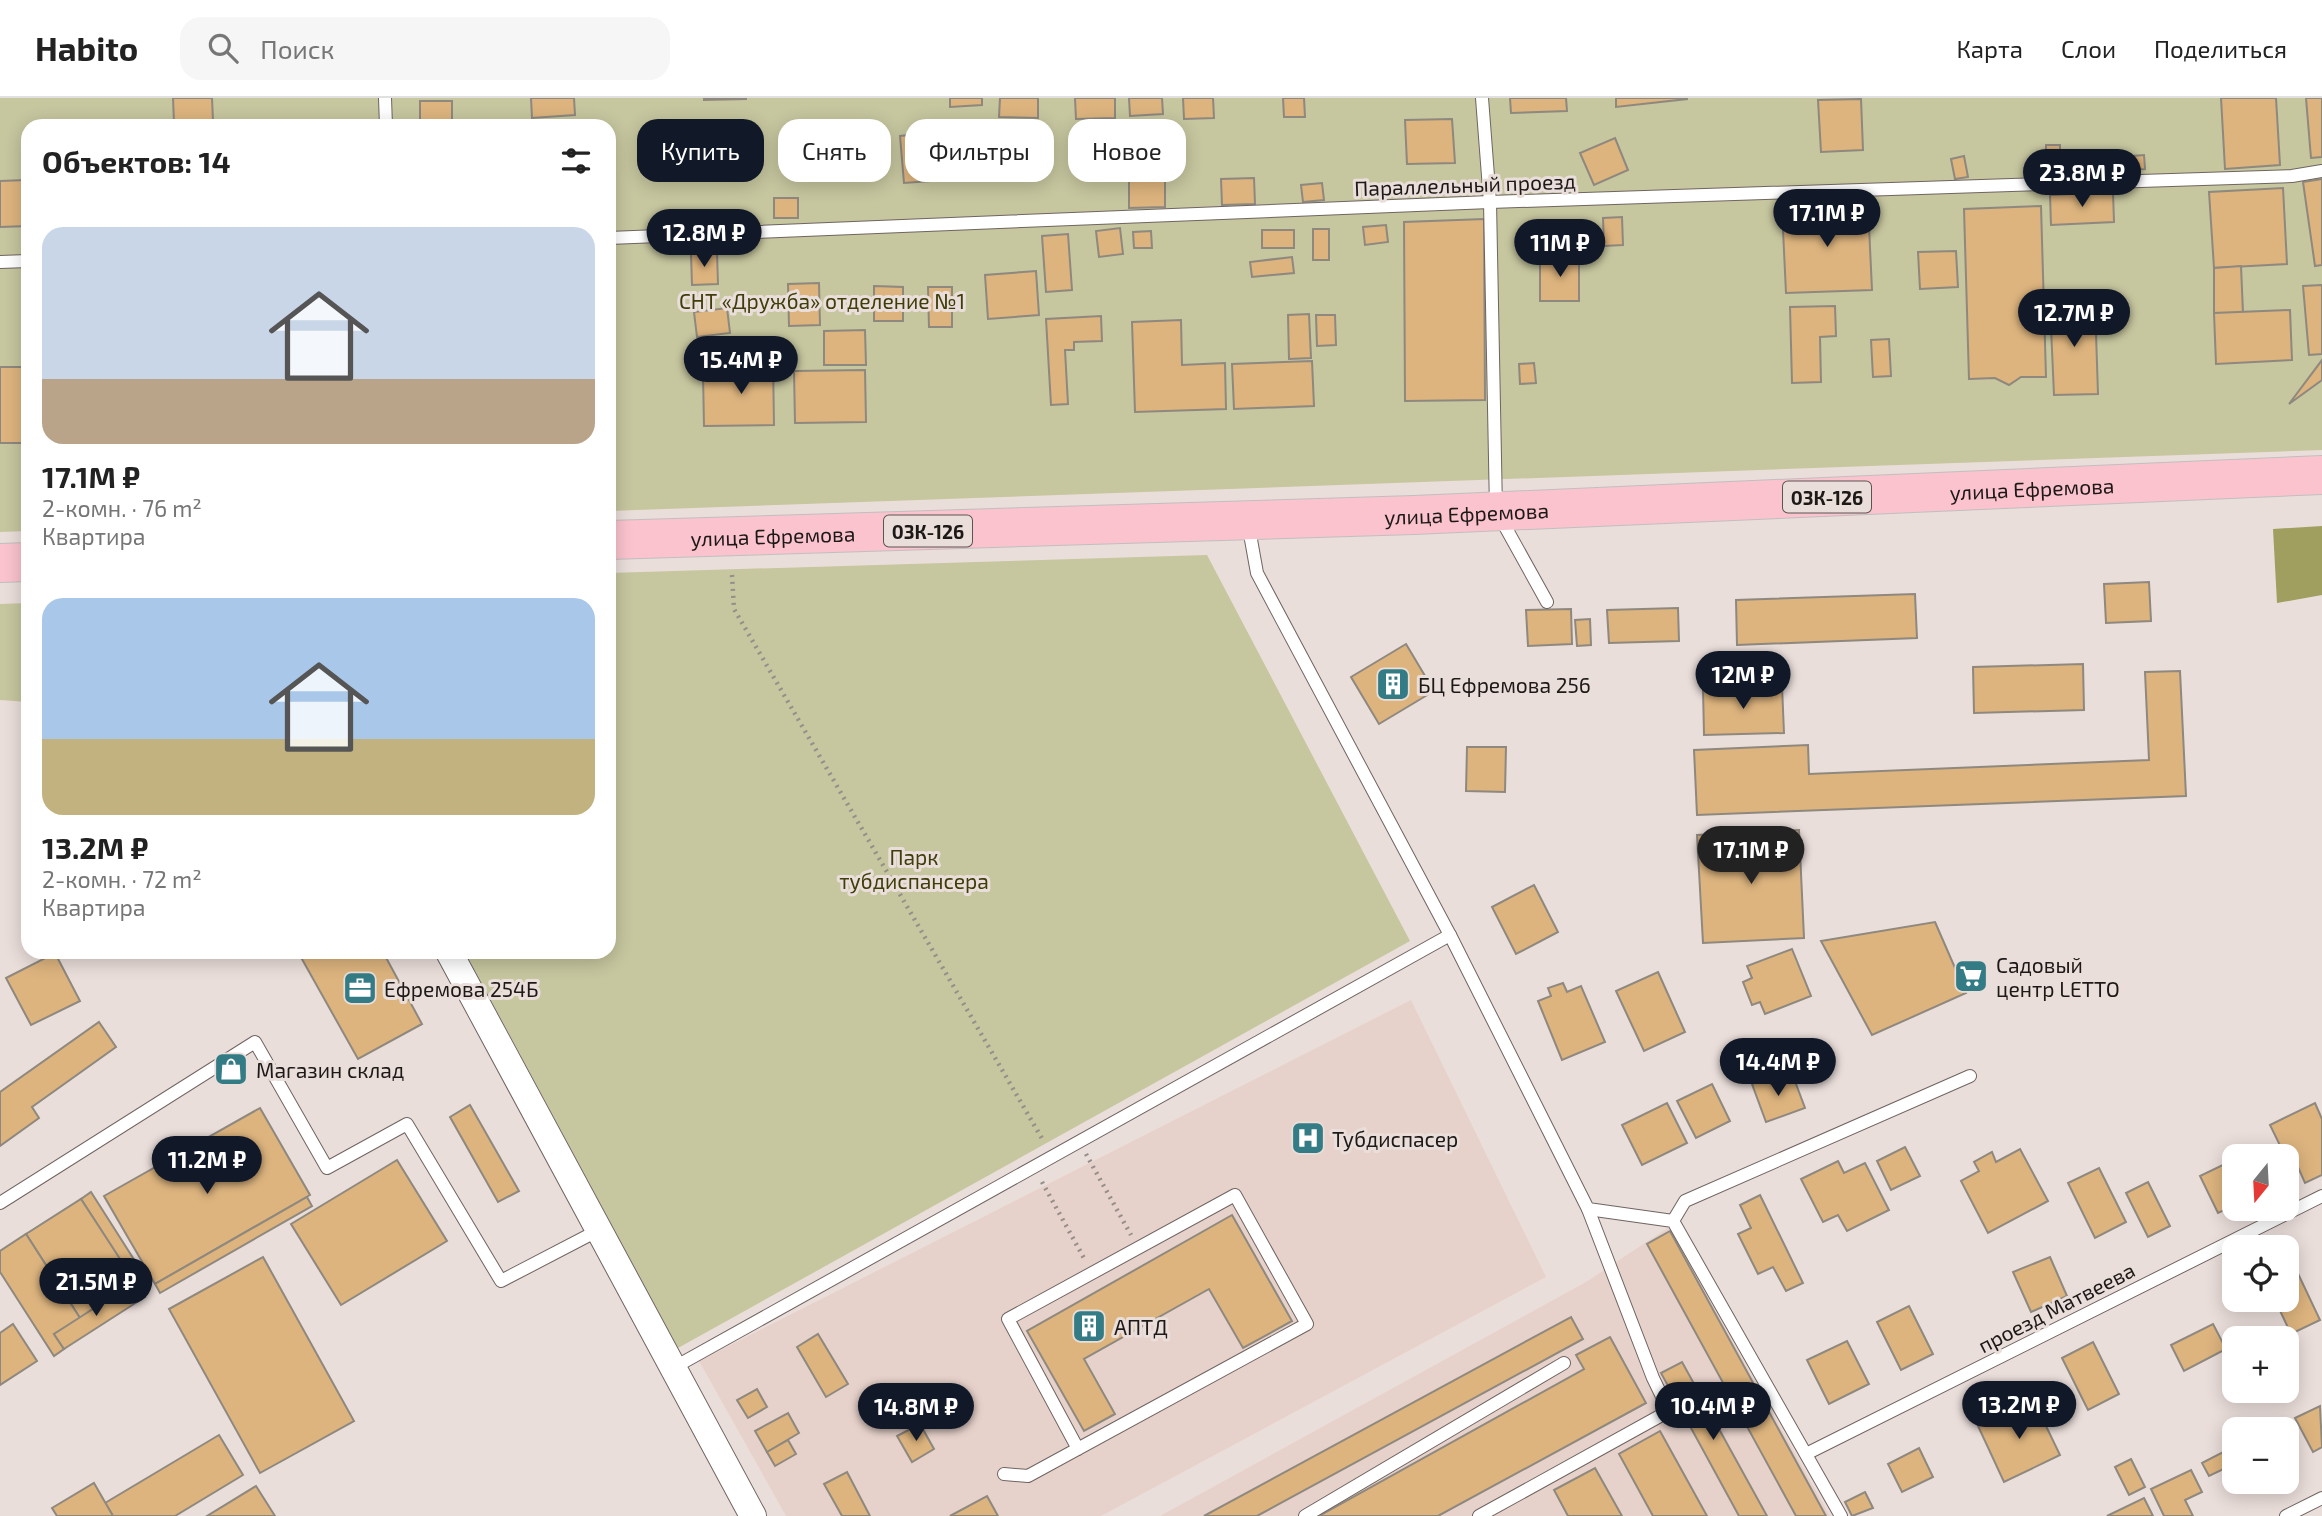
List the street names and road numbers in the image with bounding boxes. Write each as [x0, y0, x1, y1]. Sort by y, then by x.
street label: Параллельный проезд [1354, 168, 1576, 200]
street label: улица Ефремова [1949, 472, 2115, 505]
road number: 03К-126 [1783, 482, 1871, 512]
street label: улица Ефремова [1384, 497, 1549, 529]
road number: 03К-126 [884, 516, 972, 546]
street label: улица Ефремова [690, 520, 856, 551]
street label: проезд Матвеева [1973, 1257, 2139, 1357]

